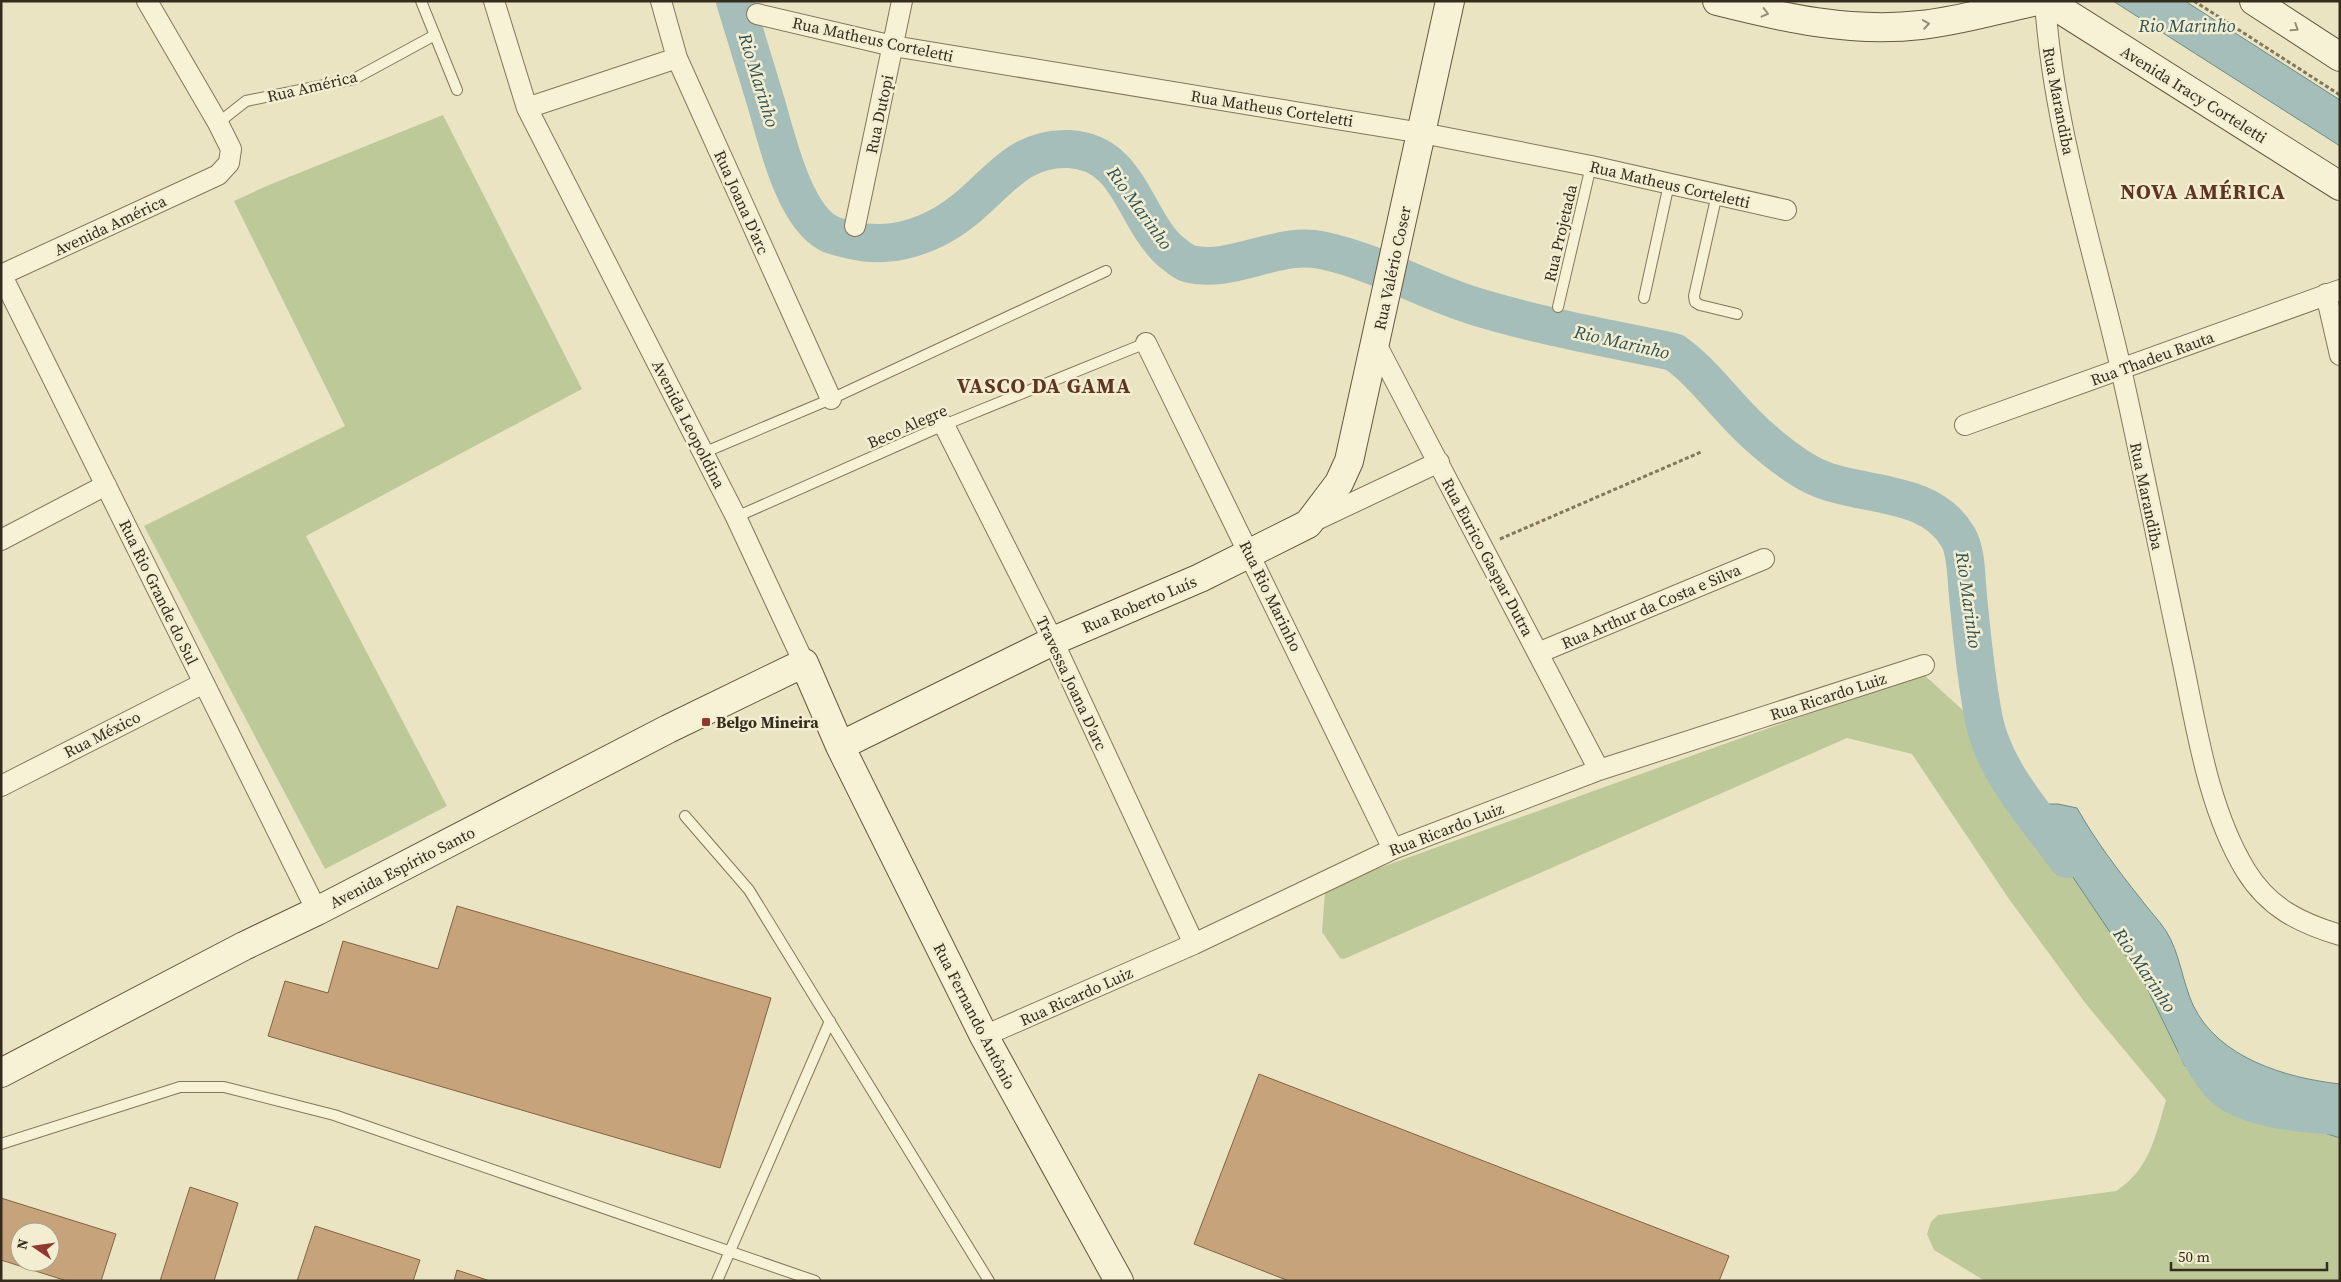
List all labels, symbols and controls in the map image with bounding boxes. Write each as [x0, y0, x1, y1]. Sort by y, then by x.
one-way arrow [1760, 7, 1769, 18]
street label: Rua Matheus Corteletti [790, 11, 956, 67]
water label: Rio Marinho [2137, 13, 2236, 38]
one-way arrow [1921, 20, 1930, 30]
one-way arrow [2290, 22, 2299, 31]
water label: Rio Marinho [733, 29, 785, 130]
street label: Avenida Iracy Corteletti [2117, 40, 2272, 148]
street label: Rua Marandiba [2038, 45, 2080, 158]
street label: Rua América [265, 65, 360, 107]
street label: Rua Dutopi [860, 72, 898, 155]
street label: Rua Matheus Corteletti [1189, 84, 1355, 132]
street label: Rua Joana D'arc [709, 146, 775, 258]
street label: Rua Matheus Corteletti [1588, 155, 1753, 213]
water label: Rio Marinho [1101, 161, 1179, 255]
district label: NOVA AMÉRICA [2120, 177, 2286, 206]
street label: Rua Projetada [1538, 181, 1582, 284]
street label: Avenida América [50, 189, 170, 261]
street label: Rua Valério Coser [1368, 204, 1416, 332]
water label: Rio Marinho [1571, 319, 1672, 365]
street label: Rua Thadeu Rauta [2087, 325, 2218, 391]
street label: Avenida Leopoldina [647, 356, 731, 493]
district label: VASCO DA GAMA [957, 371, 1131, 400]
street label: Beco Alegre [864, 399, 950, 453]
street label: Rua Marandiba [2125, 440, 2169, 553]
street label: Rua Eurico Gaspar Dutra [1437, 474, 1540, 641]
street label: Rua Rio Grande do Sul [114, 516, 204, 669]
street label: Rua Rio Marinho [1235, 537, 1307, 655]
water label: Rio Marinho [1950, 549, 1988, 650]
street label: Rua Arthur da Costa e Silva [1558, 558, 1745, 654]
street label: Rua Roberto Luís [1078, 570, 1200, 638]
street label: Travessa Joana D'arc [1031, 612, 1113, 754]
street label: Rua Ricardo Luiz [1767, 667, 1889, 725]
street label: Rua México [60, 705, 144, 763]
place label: Belgo Mineira [716, 711, 819, 733]
marker: Belgo Mineira [700, 716, 712, 728]
street label: Rua Ricardo Luiz [1385, 797, 1507, 861]
street label: Avenida Espírito Santo [326, 821, 479, 913]
water label: Rio Marinho [2107, 922, 2183, 1017]
street label: Rua Fernando Antônio [929, 939, 1022, 1093]
street label: Rua Ricardo Luiz [1016, 961, 1136, 1031]
north arrow [10, 1222, 60, 1272]
text: N [11, 1237, 33, 1251]
scale bar [2171, 1240, 2327, 1272]
text: 50 m [2178, 1246, 2210, 1267]

